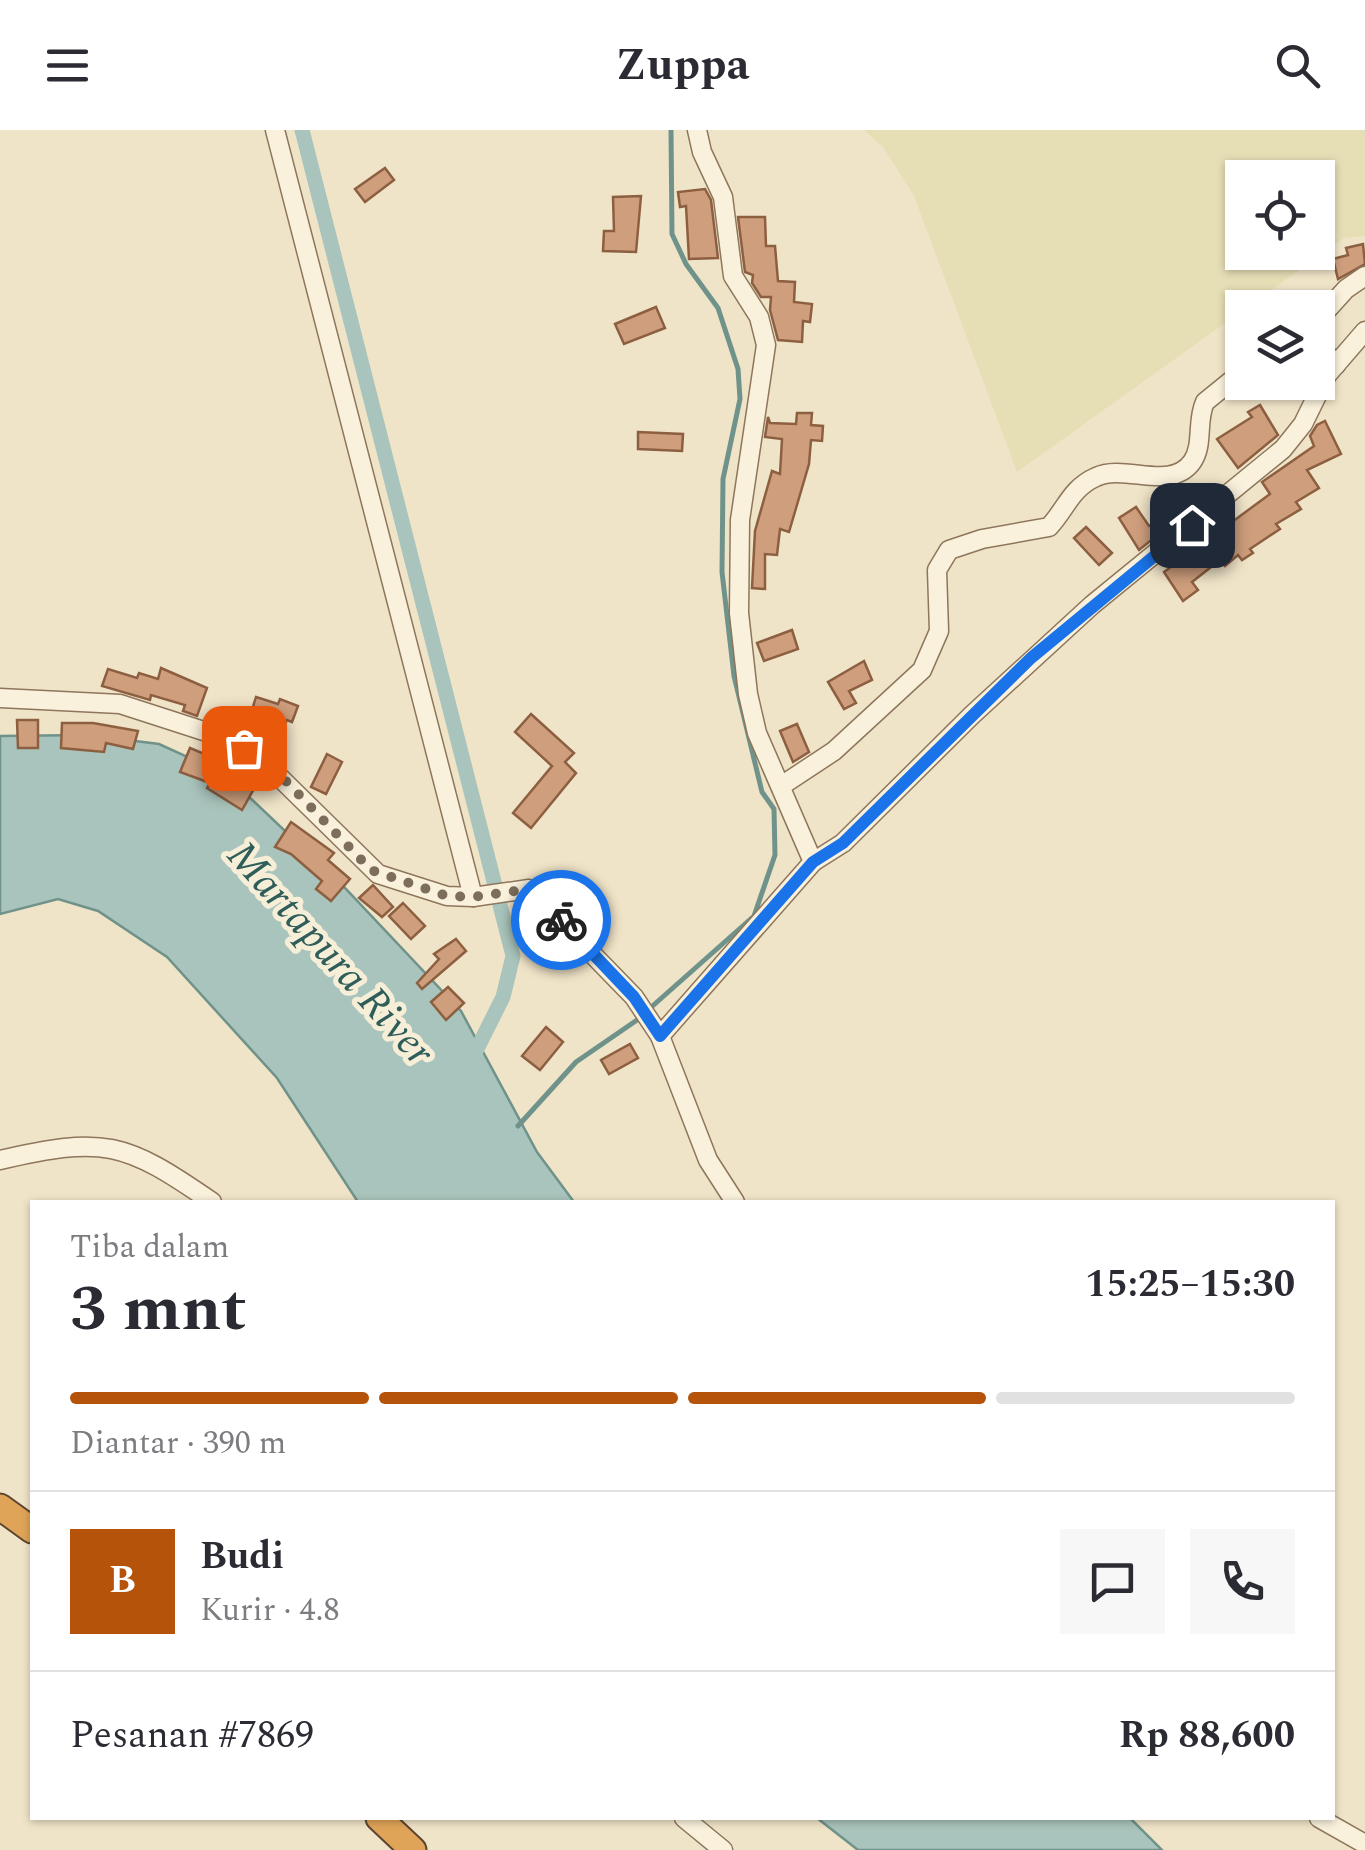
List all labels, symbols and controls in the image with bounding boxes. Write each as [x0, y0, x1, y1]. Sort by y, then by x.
text: Zuppa [615, 31, 750, 100]
icon: menu [40, 38, 95, 93]
icon: search [1270, 38, 1325, 93]
map controls [1225, 160, 1335, 400]
button: locate [1225, 160, 1335, 270]
button: layers [1225, 290, 1335, 400]
pin [1150, 483, 1235, 568]
icon: home [1165, 498, 1220, 553]
pin [202, 706, 287, 791]
icon: bag [217, 721, 272, 776]
water label: Martapura River [211, 827, 449, 1081]
courier [511, 870, 611, 970]
icon: bike [534, 893, 589, 948]
text: Tiba dalam [70, 1223, 229, 1272]
text: 15:25–15:30 [1085, 1256, 1295, 1314]
text: 3 mnt [70, 1260, 247, 1359]
text: Diantar · 390 m [70, 1419, 286, 1468]
text: Budi [200, 1528, 284, 1586]
button: chat [1060, 1529, 1165, 1634]
button: phone [1190, 1529, 1295, 1634]
text: B [109, 1552, 136, 1610]
text: Kurir · 4.8 [200, 1586, 339, 1635]
text: Pesanan #7869 [70, 1707, 314, 1765]
text: Rp 88,600 [1119, 1707, 1295, 1765]

